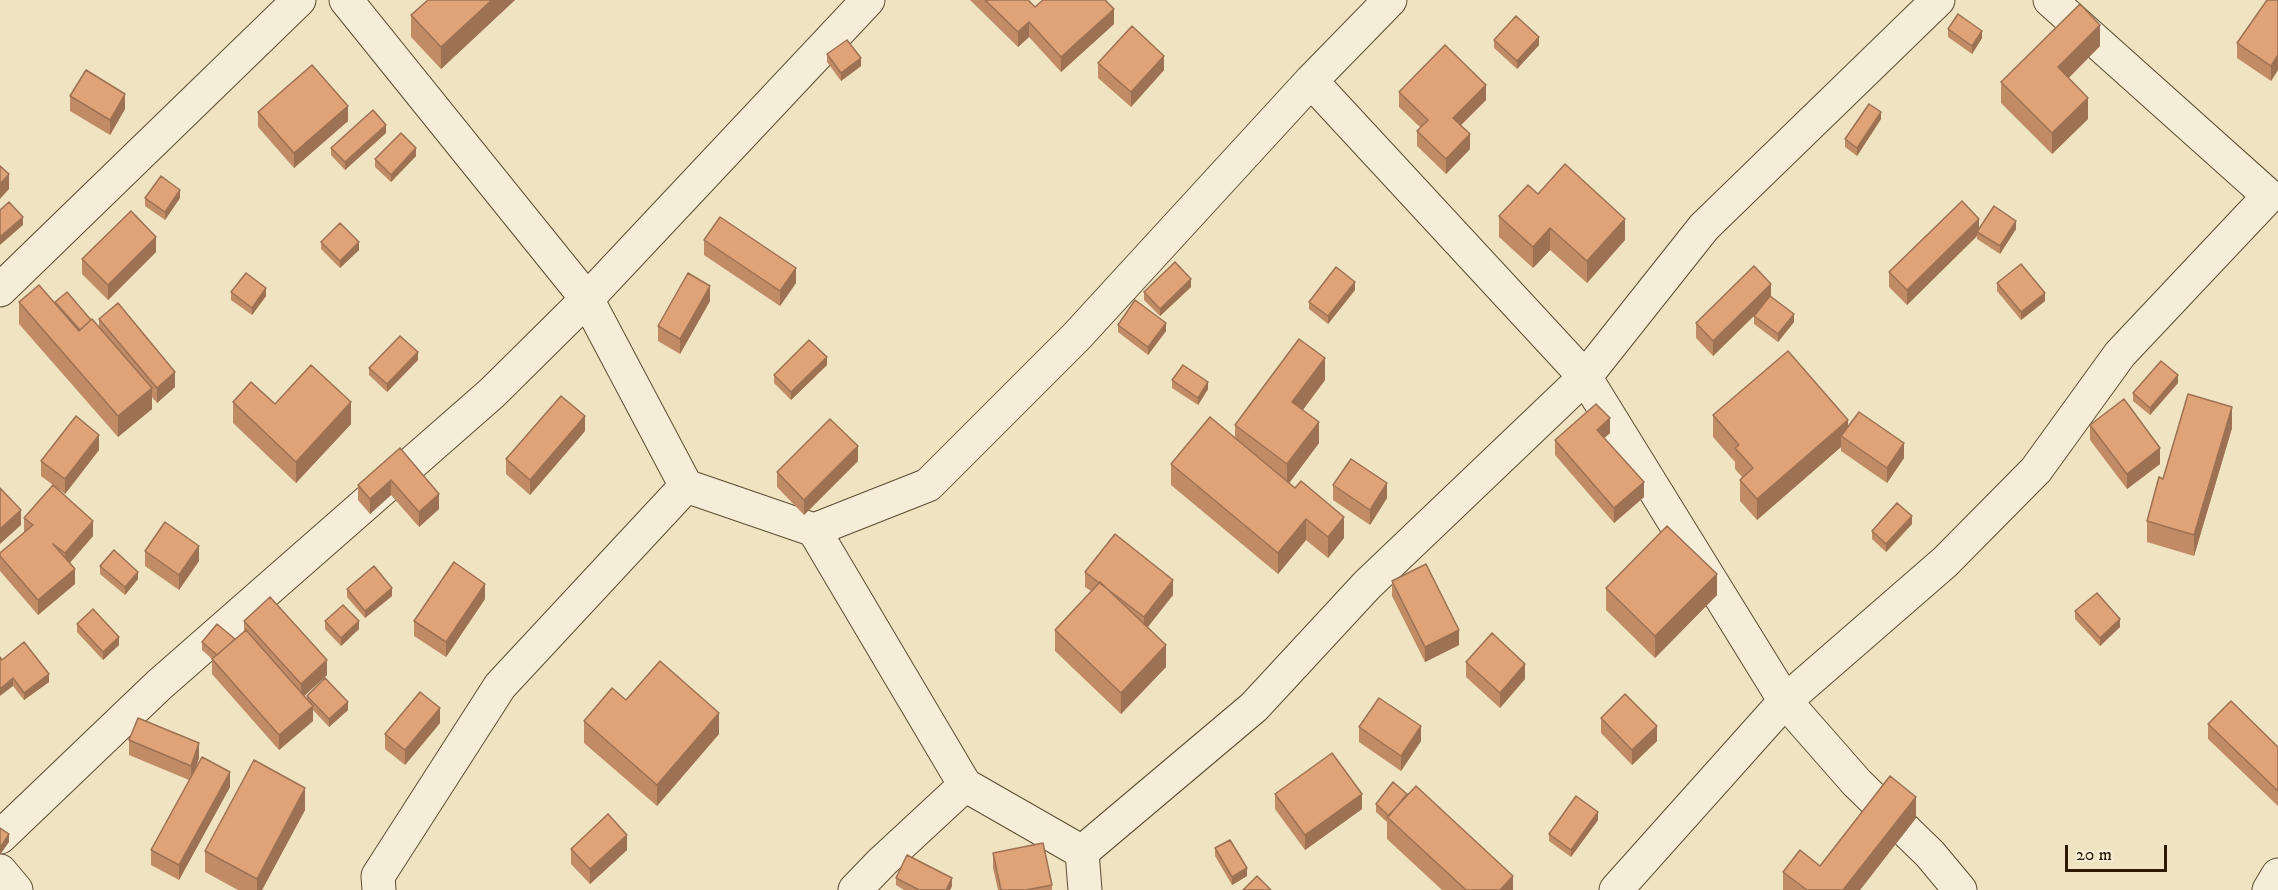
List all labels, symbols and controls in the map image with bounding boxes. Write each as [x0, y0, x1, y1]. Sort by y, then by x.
scale bar [2068, 833, 2170, 871]
text: 20 m [2076, 844, 2112, 866]

